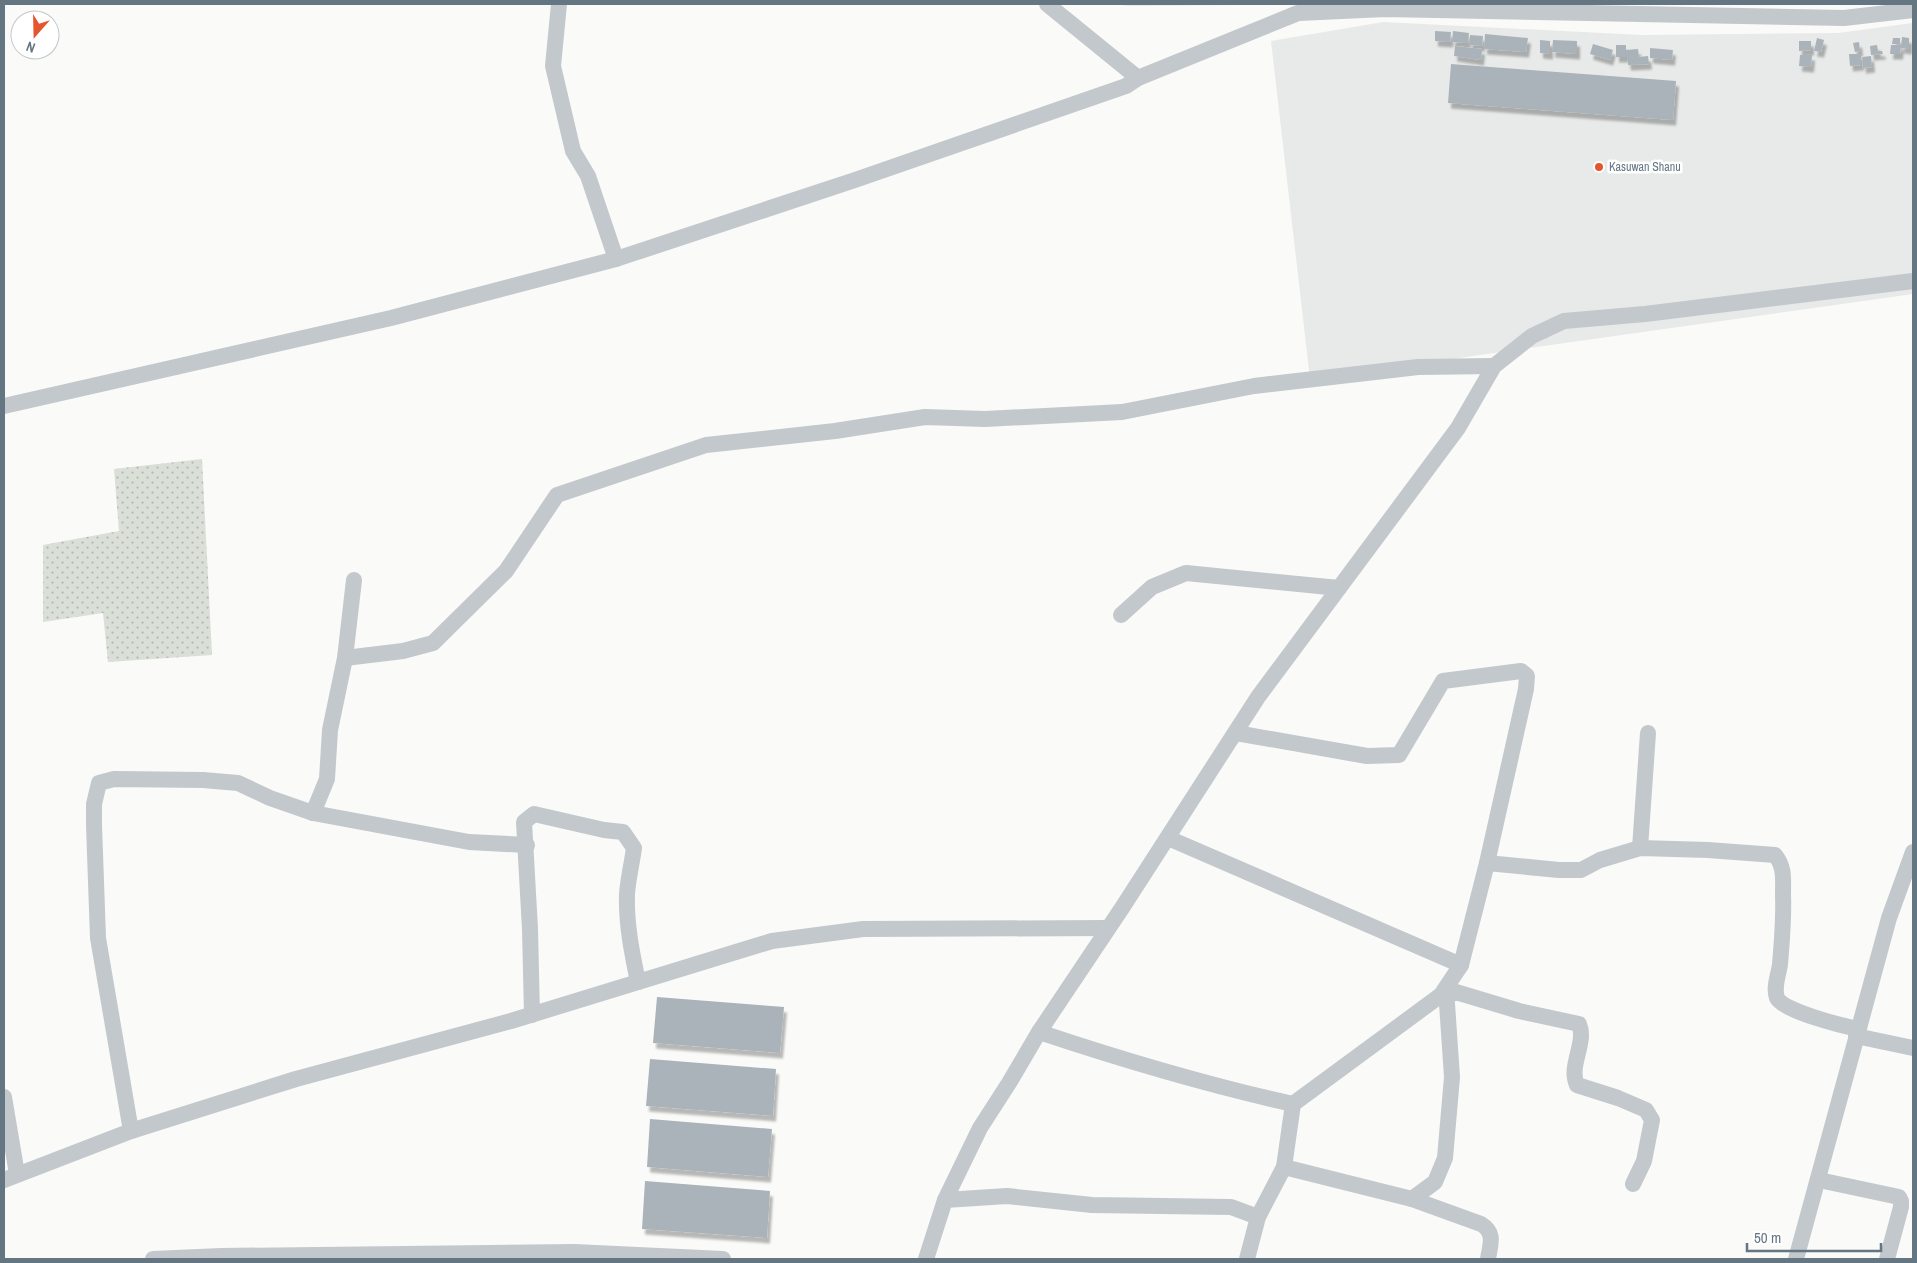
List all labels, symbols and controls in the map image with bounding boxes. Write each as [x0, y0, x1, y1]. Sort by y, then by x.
north arrow [10, 10, 60, 60]
text: N [24, 37, 38, 57]
place label: Kasuwan Shanu [1609, 159, 1681, 175]
marker: Kasuwan Shanu [1593, 161, 1605, 173]
scale bar [1747, 1220, 1881, 1252]
text: 50 m [1754, 1227, 1781, 1248]

